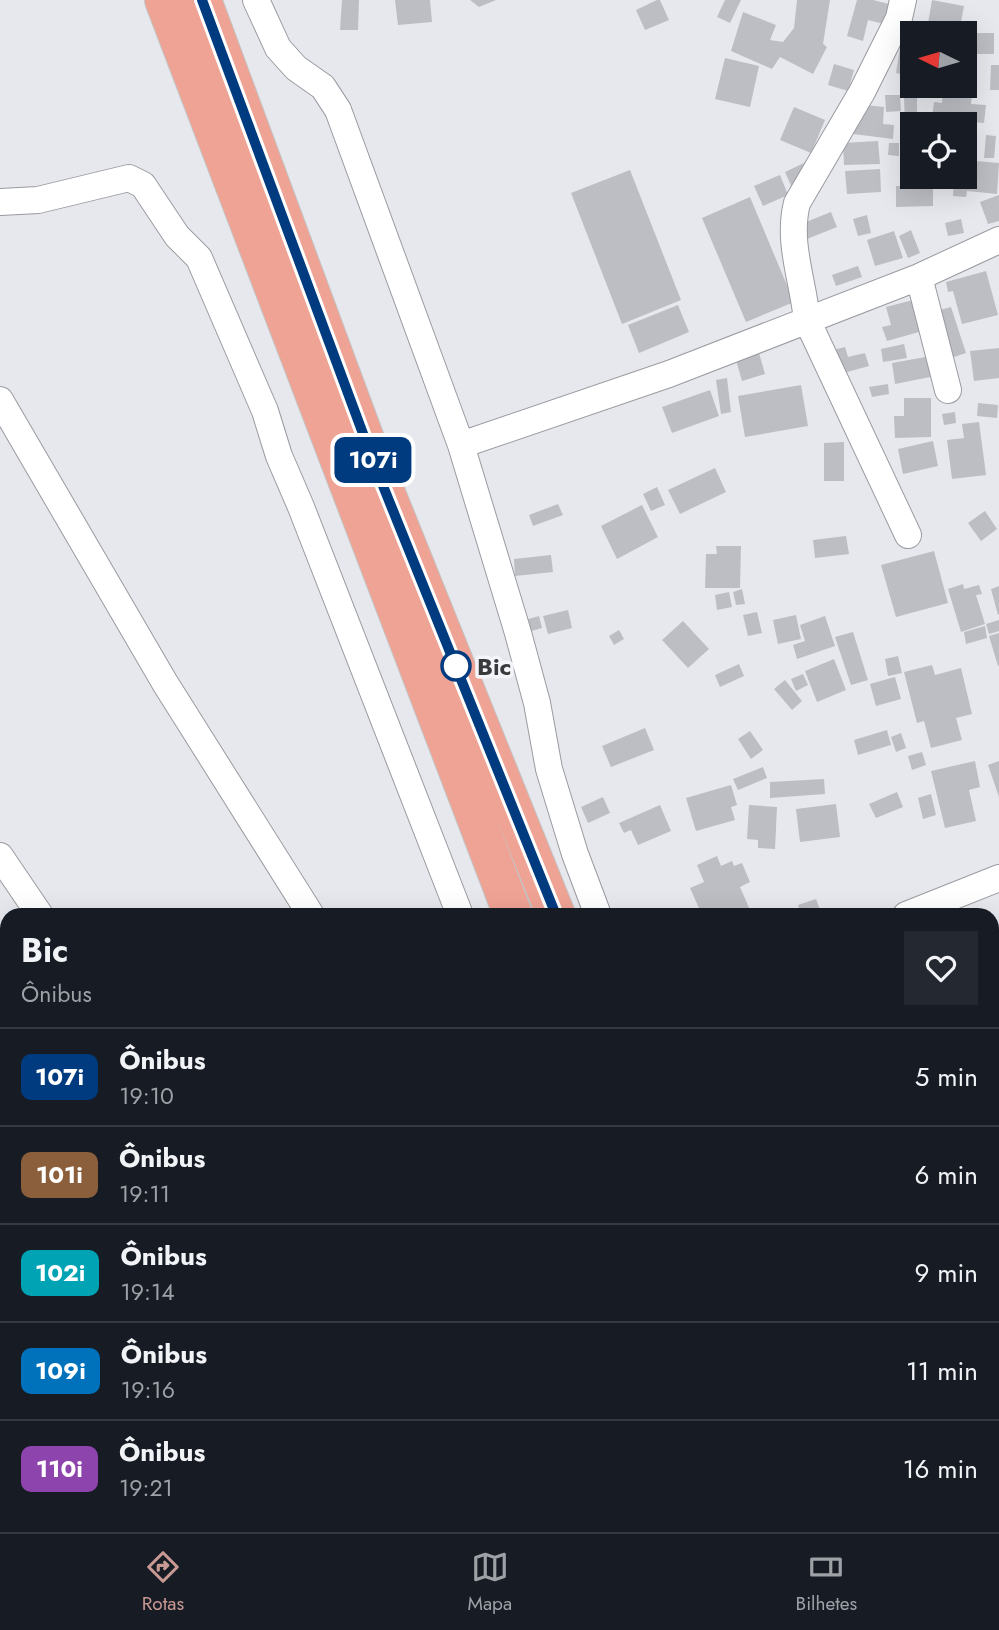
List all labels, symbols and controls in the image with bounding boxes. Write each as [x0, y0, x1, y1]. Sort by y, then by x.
north arrow [900, 21, 976, 98]
map controls [900, 21, 977, 189]
button: locate [900, 112, 977, 189]
line badge: 107i [324, 437, 422, 483]
text: 107i [348, 442, 398, 477]
place label: Bic [477, 649, 511, 684]
marker: Bic [441, 651, 471, 681]
text: Bic [21, 927, 68, 974]
button: heart [904, 931, 978, 1005]
text: Ônibus [21, 977, 92, 1011]
text: Ônibus [119, 1041, 206, 1079]
text: 5 min [915, 1058, 978, 1096]
text: 107i [35, 1059, 84, 1094]
text: 19:10 [119, 1079, 174, 1113]
text: Ônibus [119, 1139, 205, 1177]
text: 6 min [915, 1156, 978, 1194]
text: 101i [36, 1157, 83, 1192]
text: 19:11 [119, 1177, 170, 1211]
text: Ônibus [120, 1237, 207, 1275]
text: 9 min [915, 1254, 978, 1292]
text: 102i [35, 1255, 85, 1290]
text: 19:14 [120, 1275, 175, 1309]
text: Ônibus [121, 1335, 207, 1373]
text: 11 min [906, 1352, 978, 1390]
text: 109i [35, 1353, 86, 1388]
text: 19:16 [121, 1373, 175, 1407]
text: Ônibus [119, 1433, 205, 1471]
text: 16 min [903, 1450, 978, 1488]
text: 110i [36, 1451, 83, 1486]
text: 19:21 [119, 1471, 173, 1505]
tab: Rotas [142, 1548, 184, 1617]
tab: Mapa [468, 1548, 512, 1617]
tab: Bilhetes [796, 1548, 857, 1617]

